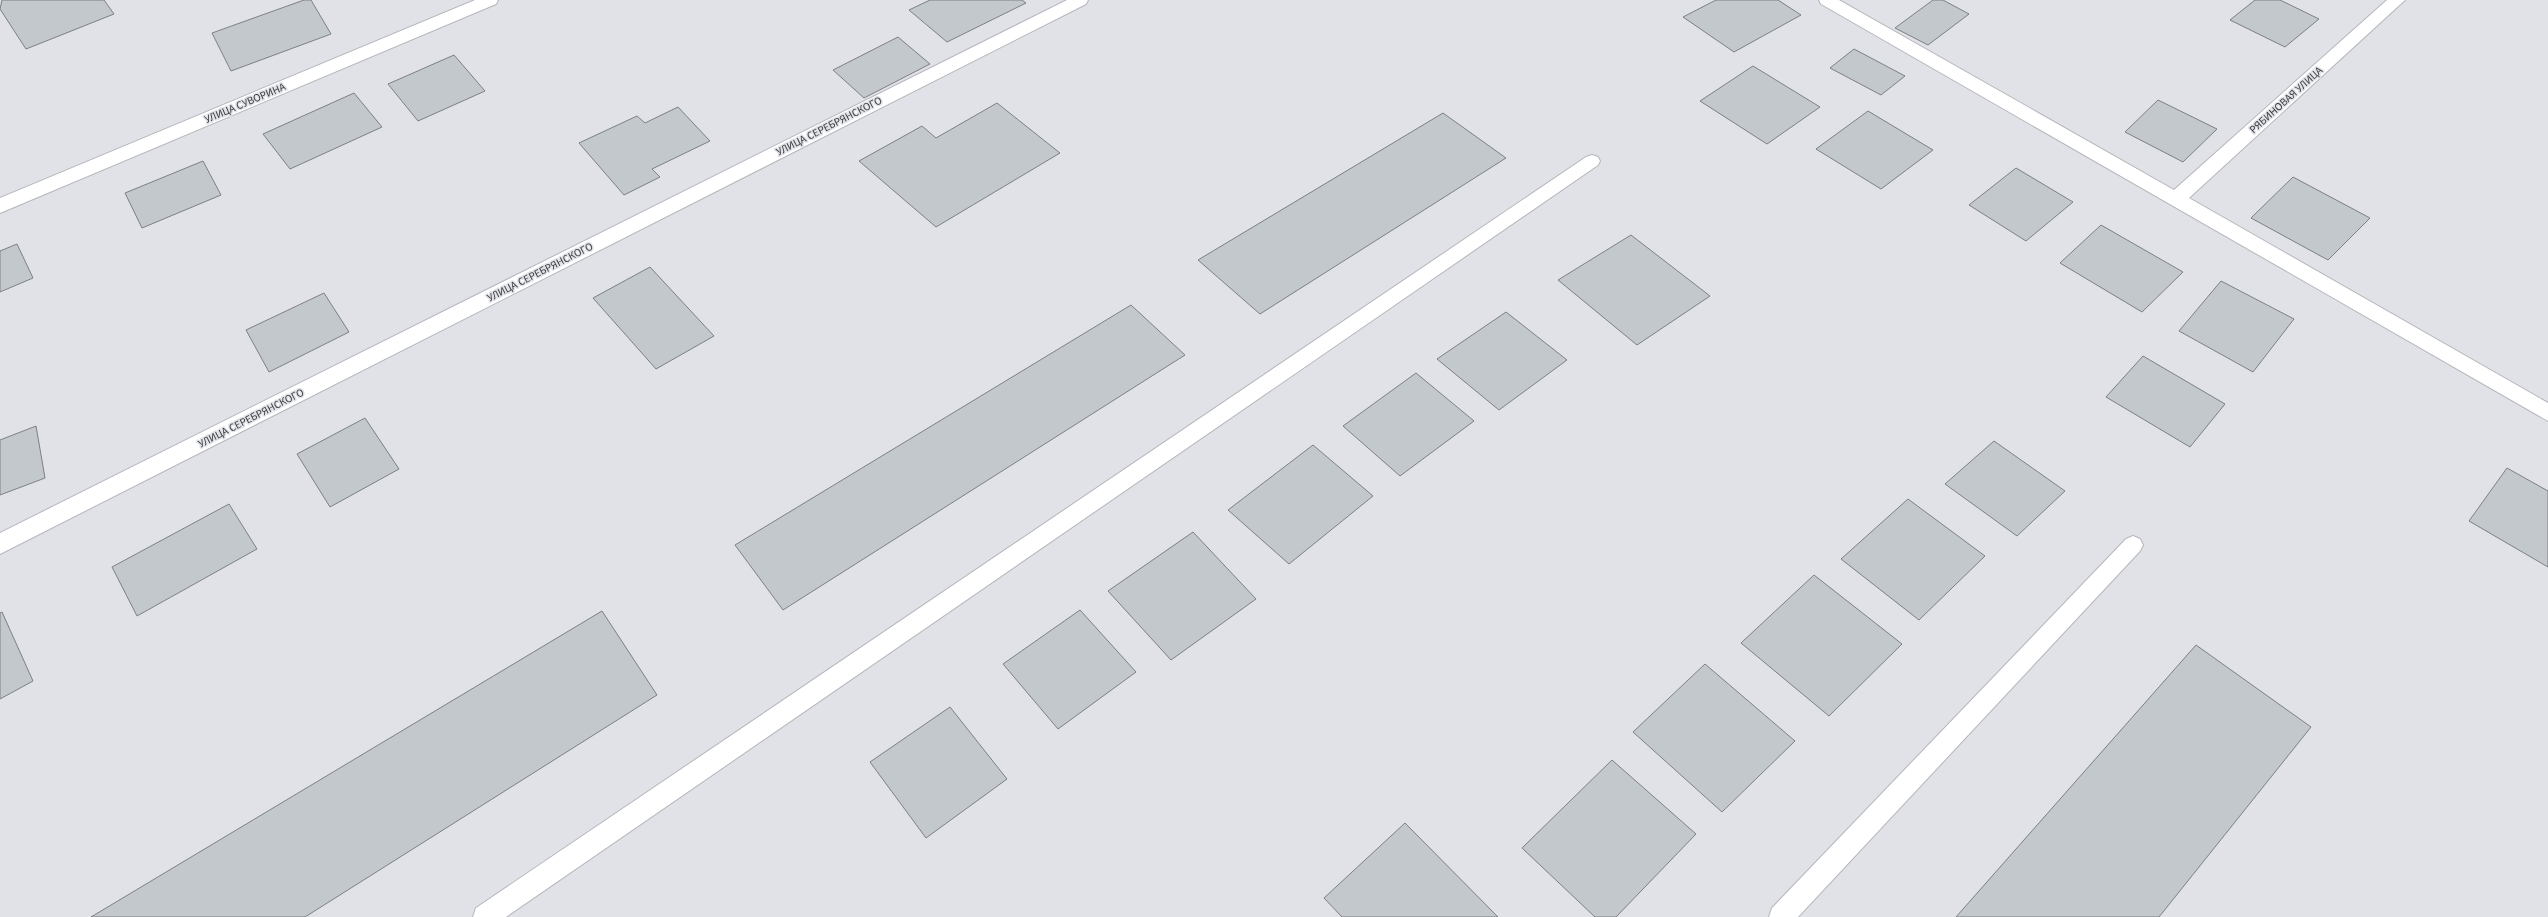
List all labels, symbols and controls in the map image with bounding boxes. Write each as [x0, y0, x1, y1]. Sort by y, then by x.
street label: РЯБИНОВАЯ УЛИЦА [2246, 63, 2326, 137]
street label: УЛИЦА СУВОРИНА [202, 79, 288, 127]
street label: УЛИЦА СЕРЕБРЯНСКОГО [774, 93, 884, 159]
street label: УЛИЦА СЕРЕБРЯНСКОГО [485, 239, 595, 305]
street label: УЛИЦА СЕРЕБРЯНСКОГО [196, 385, 306, 451]

